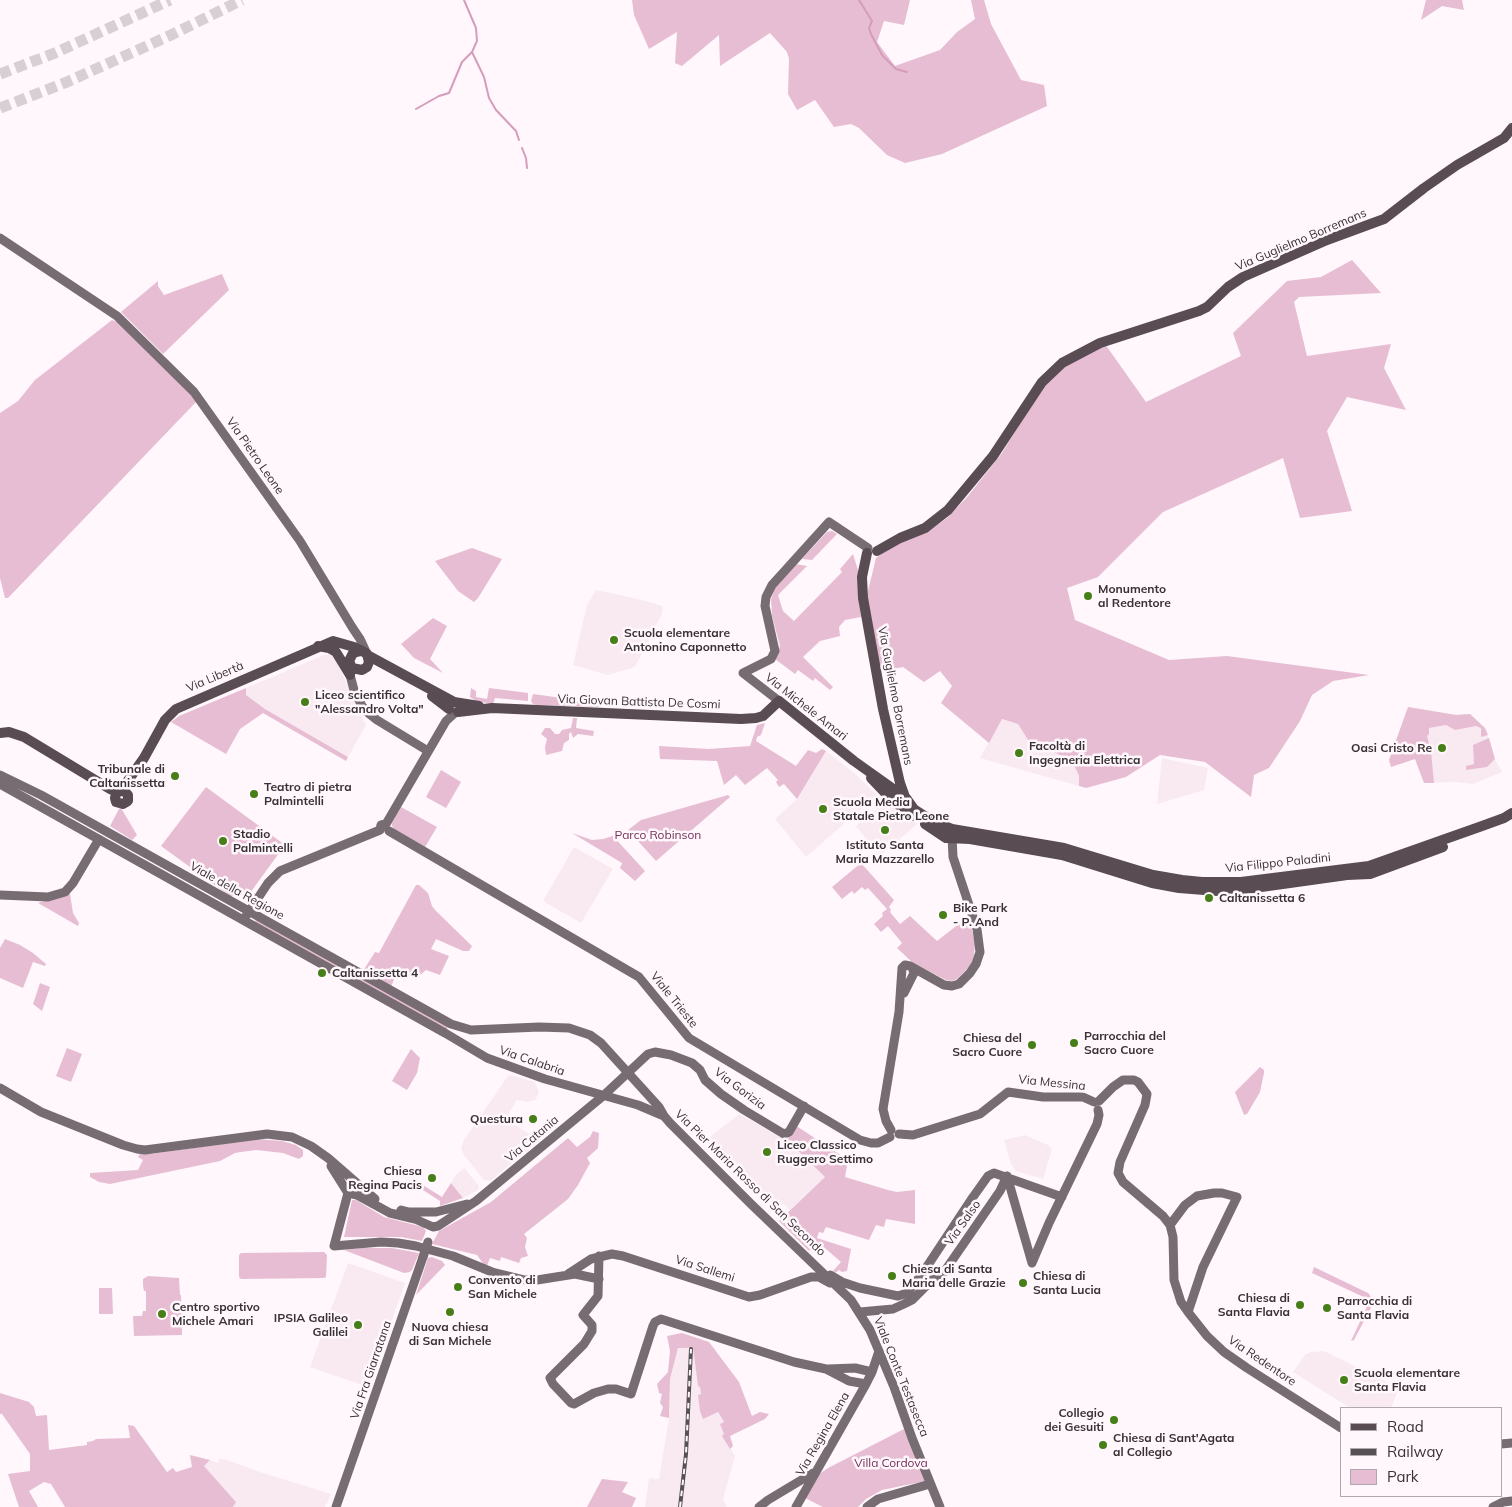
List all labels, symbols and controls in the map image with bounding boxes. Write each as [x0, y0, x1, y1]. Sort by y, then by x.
street label: Via Guglielmo Borremans [1233, 206, 1369, 274]
street label: Via Pietro Leone [223, 415, 287, 497]
place label: Monumento al Redentore [1098, 582, 1171, 610]
marker: Monumento al Redentore [1082, 590, 1094, 602]
street label: Via Guglielmo Borremans [874, 625, 916, 767]
place label: Scuola elementare Antonino Caponnetto [624, 626, 747, 654]
marker: Scuola elementare Antonino Caponnetto [608, 634, 620, 646]
street label: Via Libertà [184, 659, 246, 695]
street label: Via Michele Amari [762, 670, 850, 744]
place label: Liceo scientifico "Alessandro Volta" [315, 688, 424, 716]
street label: Via Giovan Battista De Cosmi [557, 692, 721, 712]
marker: Liceo scientifico "Alessandro Volta" [299, 696, 311, 708]
place label: Facoltà di Ingegneria Elettrica [1029, 739, 1140, 767]
place label: Oasi Cristo Re [1351, 741, 1432, 755]
marker: Oasi Cristo Re [1436, 742, 1448, 754]
marker: Facoltà di Ingegneria Elettrica [1013, 747, 1025, 759]
place label: Tribunale di Caltanissetta [89, 762, 165, 790]
marker: Tribunale di Caltanissetta [169, 770, 181, 782]
place label: Teatro di pietra Palmintelli [264, 780, 352, 808]
marker: Teatro di pietra Palmintelli [248, 788, 260, 800]
place label: Scuola Media Statale Pietro Leone [833, 795, 949, 823]
marker: Scuola Media Statale Pietro Leone [817, 803, 829, 815]
marker: Istituto Santa Maria Mazzarello [879, 824, 891, 836]
place label: Stadio Palmintelli [233, 827, 293, 855]
park label: Parco Robinson [615, 828, 701, 842]
marker: Stadio Palmintelli [217, 835, 229, 847]
place label: Istituto Santa Maria Mazzarello [836, 838, 934, 866]
street label: Via Filippo Paladini [1225, 850, 1331, 876]
street label: Viale della Regione [187, 859, 287, 923]
place label: Caltanissetta 6 [1219, 891, 1305, 905]
marker: Caltanissetta 6 [1203, 892, 1215, 904]
place label: Bike Park - P. And [953, 901, 1007, 929]
marker: Bike Park - P. And [937, 909, 949, 921]
place label: Caltanissetta 4 [332, 966, 418, 980]
marker: Caltanissetta 4 [316, 967, 328, 979]
street label: Viale Trieste [647, 969, 701, 1031]
place label: Parrocchia del Sacro Cuore [1084, 1029, 1166, 1057]
place label: Chiesa del Sacro Cuore [952, 1031, 1022, 1059]
marker: Parrocchia del Sacro Cuore [1068, 1037, 1080, 1049]
marker: Chiesa del Sacro Cuore [1026, 1039, 1038, 1051]
street label: Via Calabria [497, 1043, 567, 1079]
street label: Via Gorizia [711, 1065, 769, 1113]
street label: Via Messina [1018, 1072, 1086, 1094]
street label: Via Pier Maria Rosso di San Secondo [672, 1107, 828, 1259]
place label: Questura [470, 1112, 523, 1126]
street label: Via Catania [502, 1113, 562, 1165]
marker: Questura [527, 1113, 539, 1125]
place label: Liceo Classico Ruggero Settimo [777, 1138, 873, 1166]
marker: Liceo Classico Ruggero Settimo [761, 1146, 773, 1158]
place label: Chiesa Regina Pacis [348, 1164, 422, 1192]
marker: Chiesa Regina Pacis [426, 1172, 438, 1184]
street label: Via Salso [942, 1198, 984, 1248]
street label: Via Sallemi [673, 1253, 737, 1285]
place label: Chiesa di Santa Maria delle Grazie [902, 1262, 1006, 1290]
place label: Chiesa di Santa Lucia [1033, 1269, 1101, 1297]
marker: Chiesa di Santa Maria delle Grazie [886, 1270, 898, 1282]
place label: Convento di San Michele [468, 1273, 537, 1301]
marker: Chiesa di Santa Lucia [1017, 1277, 1029, 1289]
marker: Convento di San Michele [452, 1281, 464, 1293]
place label: Chiesa di Santa Flavia [1218, 1291, 1290, 1319]
place label: Parrocchia di Santa Flavia [1337, 1294, 1412, 1322]
marker: Chiesa di Santa Flavia [1294, 1299, 1306, 1311]
place label: Centro sportivo Michele Amari [172, 1300, 260, 1328]
marker: Parrocchia di Santa Flavia [1321, 1302, 1333, 1314]
marker: Nuova chiesa di San Michele [444, 1306, 456, 1318]
marker: Centro sportivo Michele Amari [156, 1308, 168, 1320]
place label: IPSIA Galileo Galilei [274, 1311, 348, 1339]
street label: Viale Conte Testasecca [870, 1315, 932, 1439]
street label: Via Fra Giarratana [347, 1319, 395, 1421]
marker: IPSIA Galileo Galilei [352, 1319, 364, 1331]
place label: Nuova chiesa di San Michele [409, 1320, 491, 1348]
street label: Via Redentore [1225, 1333, 1299, 1389]
place label: Scuola elementare Santa Flavia [1354, 1366, 1460, 1394]
marker: Scuola elementare Santa Flavia [1338, 1374, 1350, 1386]
street label: Via Regina Elena [793, 1390, 853, 1478]
place label: Collegio dei Gesuiti [1044, 1406, 1104, 1434]
legend [1340, 1407, 1502, 1497]
marker: Collegio dei Gesuiti [1108, 1414, 1120, 1426]
text: Road [1387, 1417, 1424, 1436]
place label: Chiesa di Sant'Agata al Collegio [1113, 1431, 1234, 1459]
marker: Chiesa di Sant'Agata al Collegio [1097, 1439, 1109, 1451]
text: Railway [1387, 1442, 1443, 1461]
park label: Villa Cordova [854, 1456, 928, 1470]
text: Park [1387, 1467, 1419, 1486]

